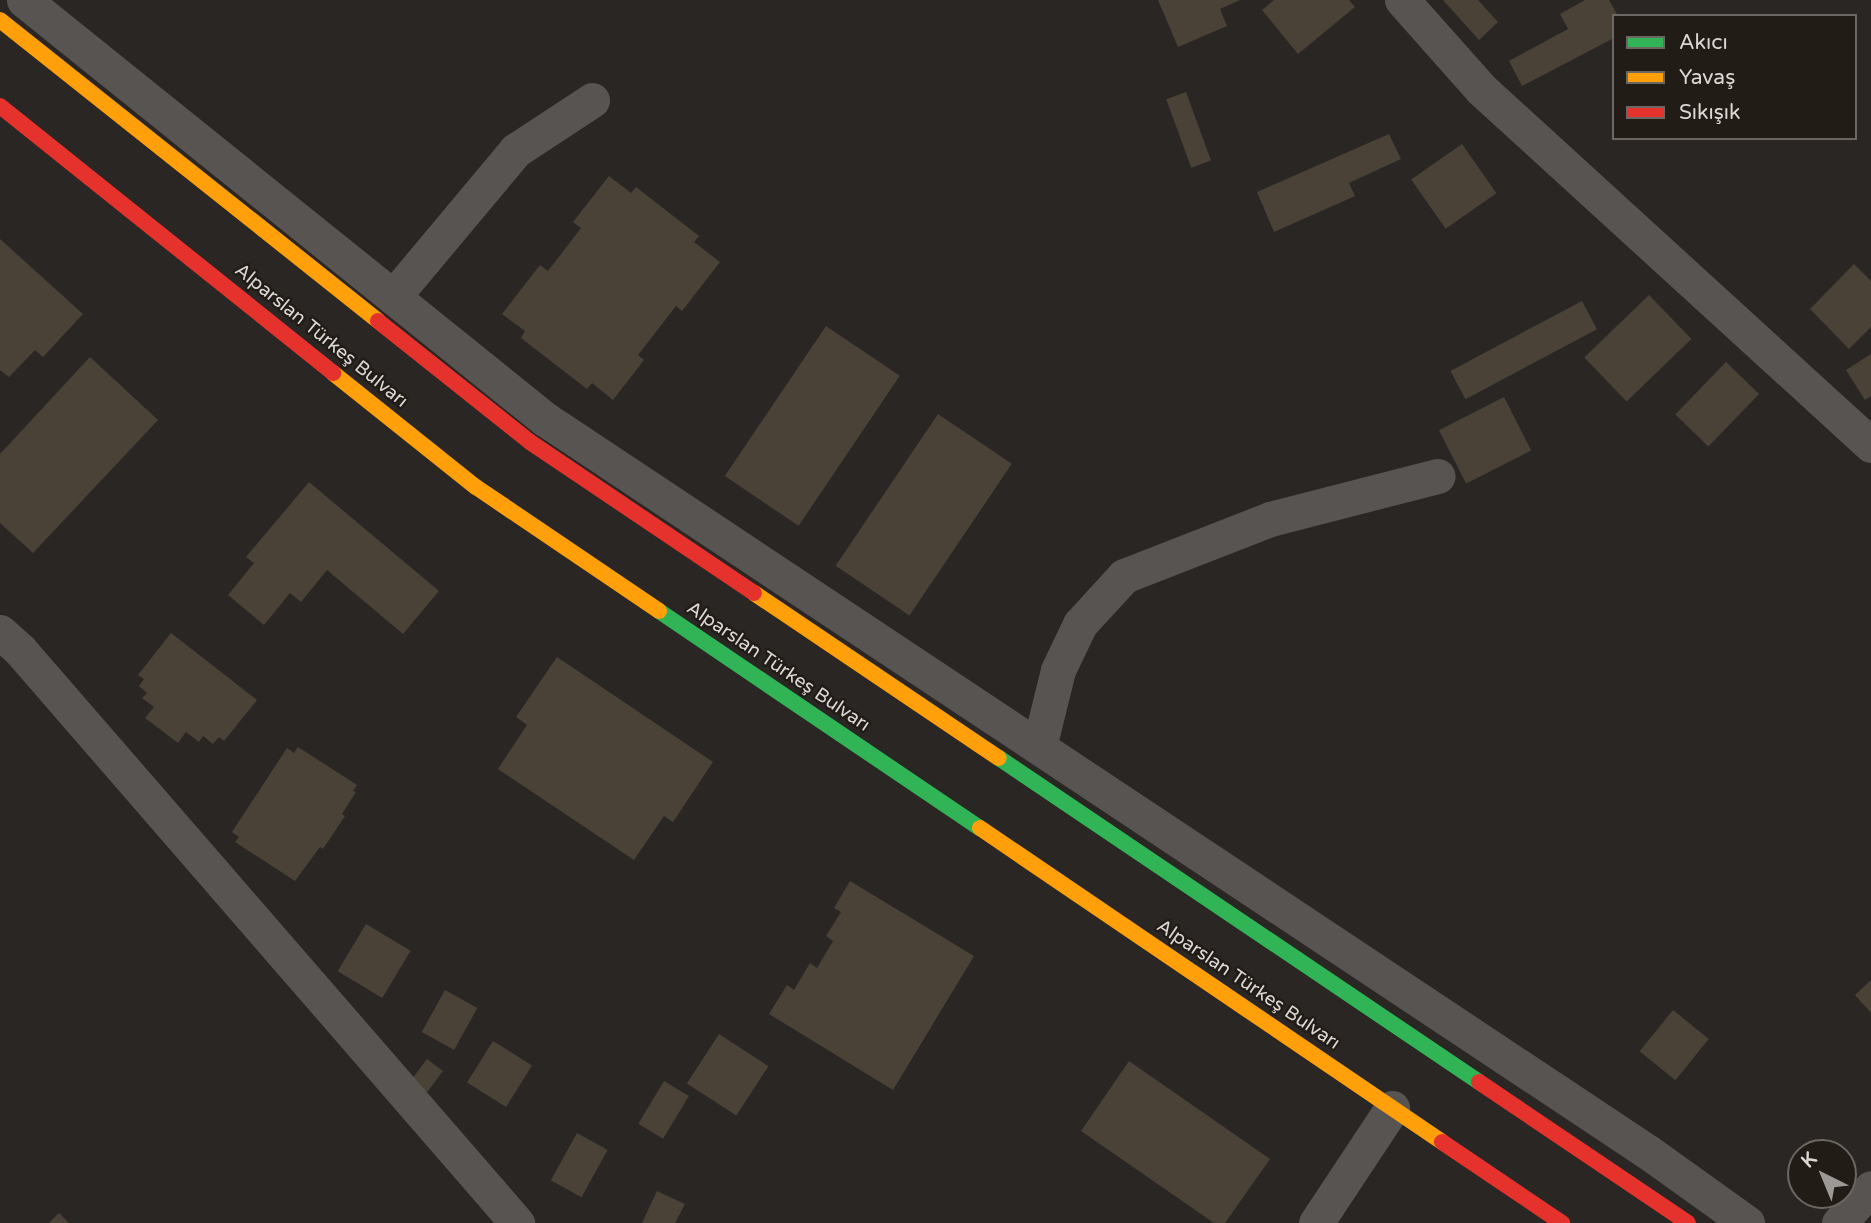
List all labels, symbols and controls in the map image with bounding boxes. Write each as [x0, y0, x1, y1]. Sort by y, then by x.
legend [1612, 14, 1857, 140]
text: Akıcı [1679, 30, 1728, 55]
text: Yavaş [1679, 65, 1735, 90]
text: Sıkışık [1679, 100, 1740, 125]
street label: Alparslan Türkeş Bulvarı [230, 259, 412, 413]
street label: Alparslan Türkeş Bulvarı [682, 597, 874, 737]
street label: Alparslan Türkeş Bulvarı [1152, 915, 1344, 1055]
north arrow [1787, 1139, 1857, 1209]
text: K [1797, 1148, 1821, 1172]

